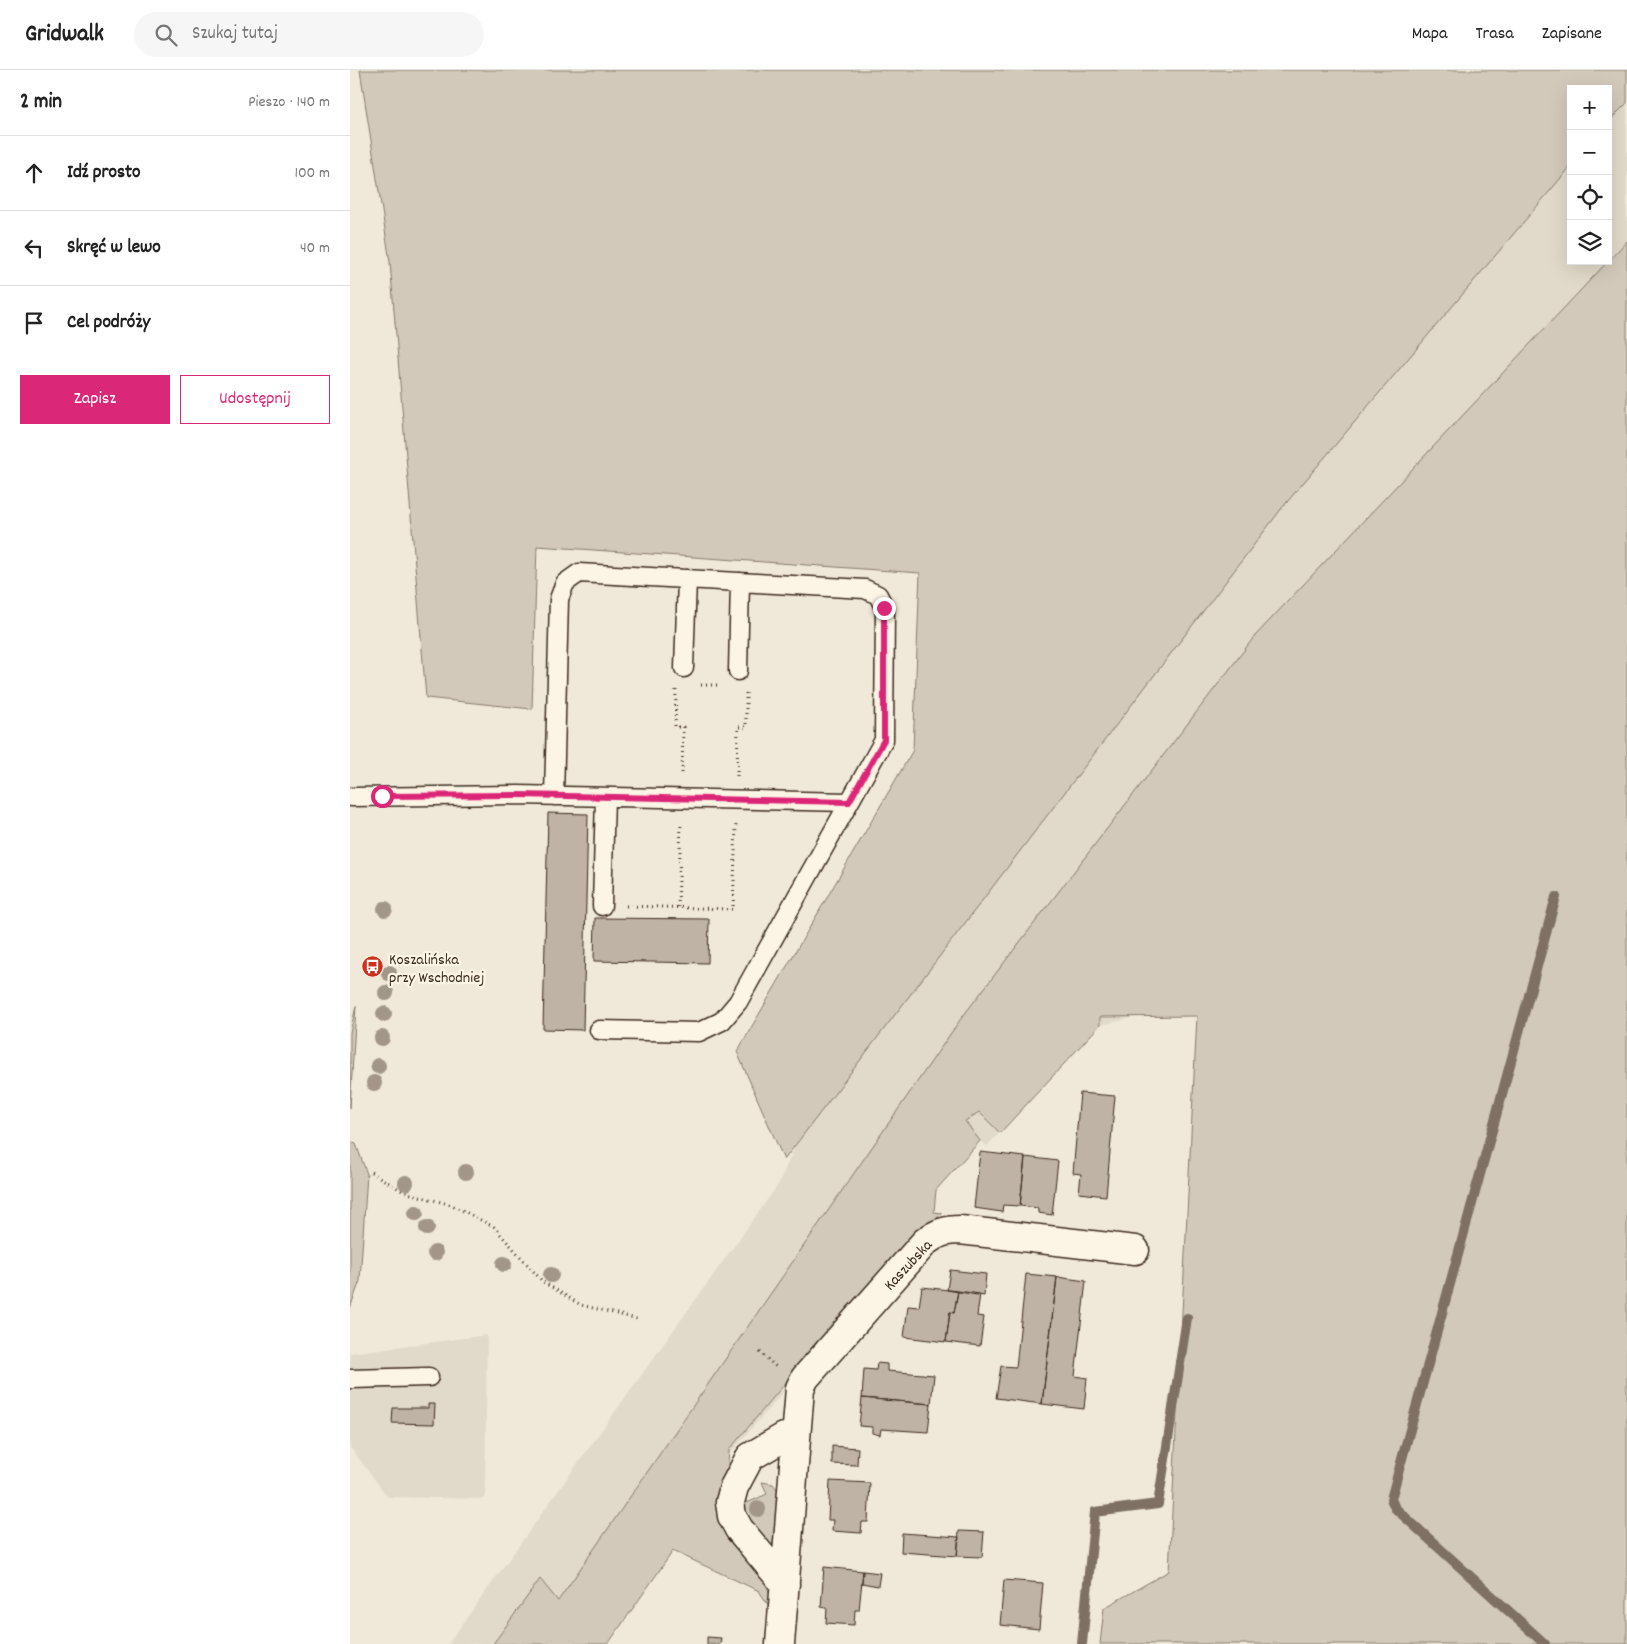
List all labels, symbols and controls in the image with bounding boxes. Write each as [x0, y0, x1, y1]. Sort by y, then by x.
search box [134, 12, 484, 57]
text: Gridwalk [25, 18, 104, 52]
icon: search [152, 21, 180, 49]
text: Szukaj tutaj [192, 21, 278, 48]
text: Mapa [1412, 22, 1447, 47]
text: Trasa [1475, 22, 1514, 47]
text: Zapisane [1542, 22, 1602, 47]
map controls [1567, 85, 1612, 265]
button: + [1567, 85, 1612, 130]
text: 2 min [20, 88, 62, 118]
text: Pieszo · 140 m [248, 91, 330, 114]
button: − [1567, 130, 1612, 175]
icon: ahead [20, 159, 48, 187]
text: Idź prosto [67, 160, 140, 187]
text: 100 m [294, 162, 330, 185]
button: locate [1567, 175, 1612, 220]
button: layers [1567, 220, 1612, 265]
icon: left [20, 234, 48, 262]
text: Skręć w lewo [67, 235, 161, 262]
text: 40 m [300, 237, 330, 260]
icon: arrive [20, 309, 48, 337]
text: Cel podróży [67, 310, 150, 337]
button: Zapisz [20, 375, 170, 424]
button: Udostępnij [180, 375, 330, 424]
route end [873, 597, 896, 620]
route start [371, 785, 394, 808]
place label: Koszalińska przy Wschodniej [389, 949, 484, 990]
bus stop icon: Koszalińska przy Wschodniej [361, 955, 385, 979]
street label: Kaszubska [879, 1235, 939, 1296]

